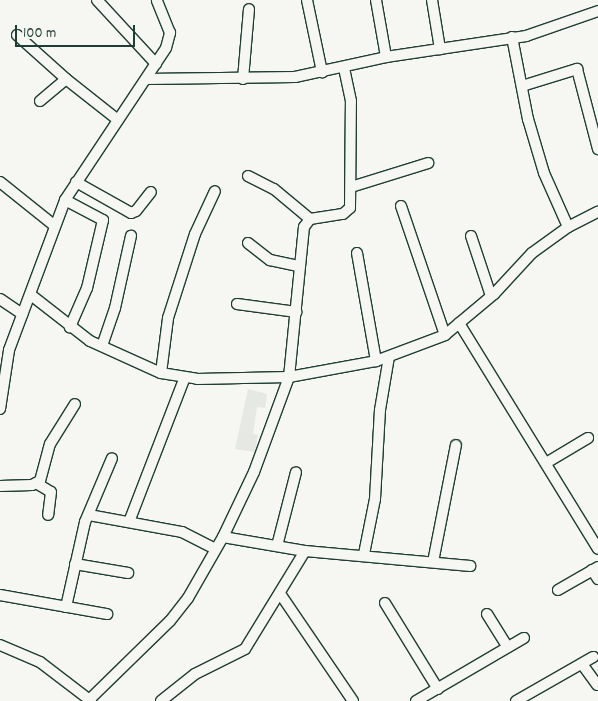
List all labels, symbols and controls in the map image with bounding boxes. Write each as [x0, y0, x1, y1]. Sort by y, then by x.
scale bar [18, 15, 138, 47]
text: 100 m [23, 23, 56, 45]

